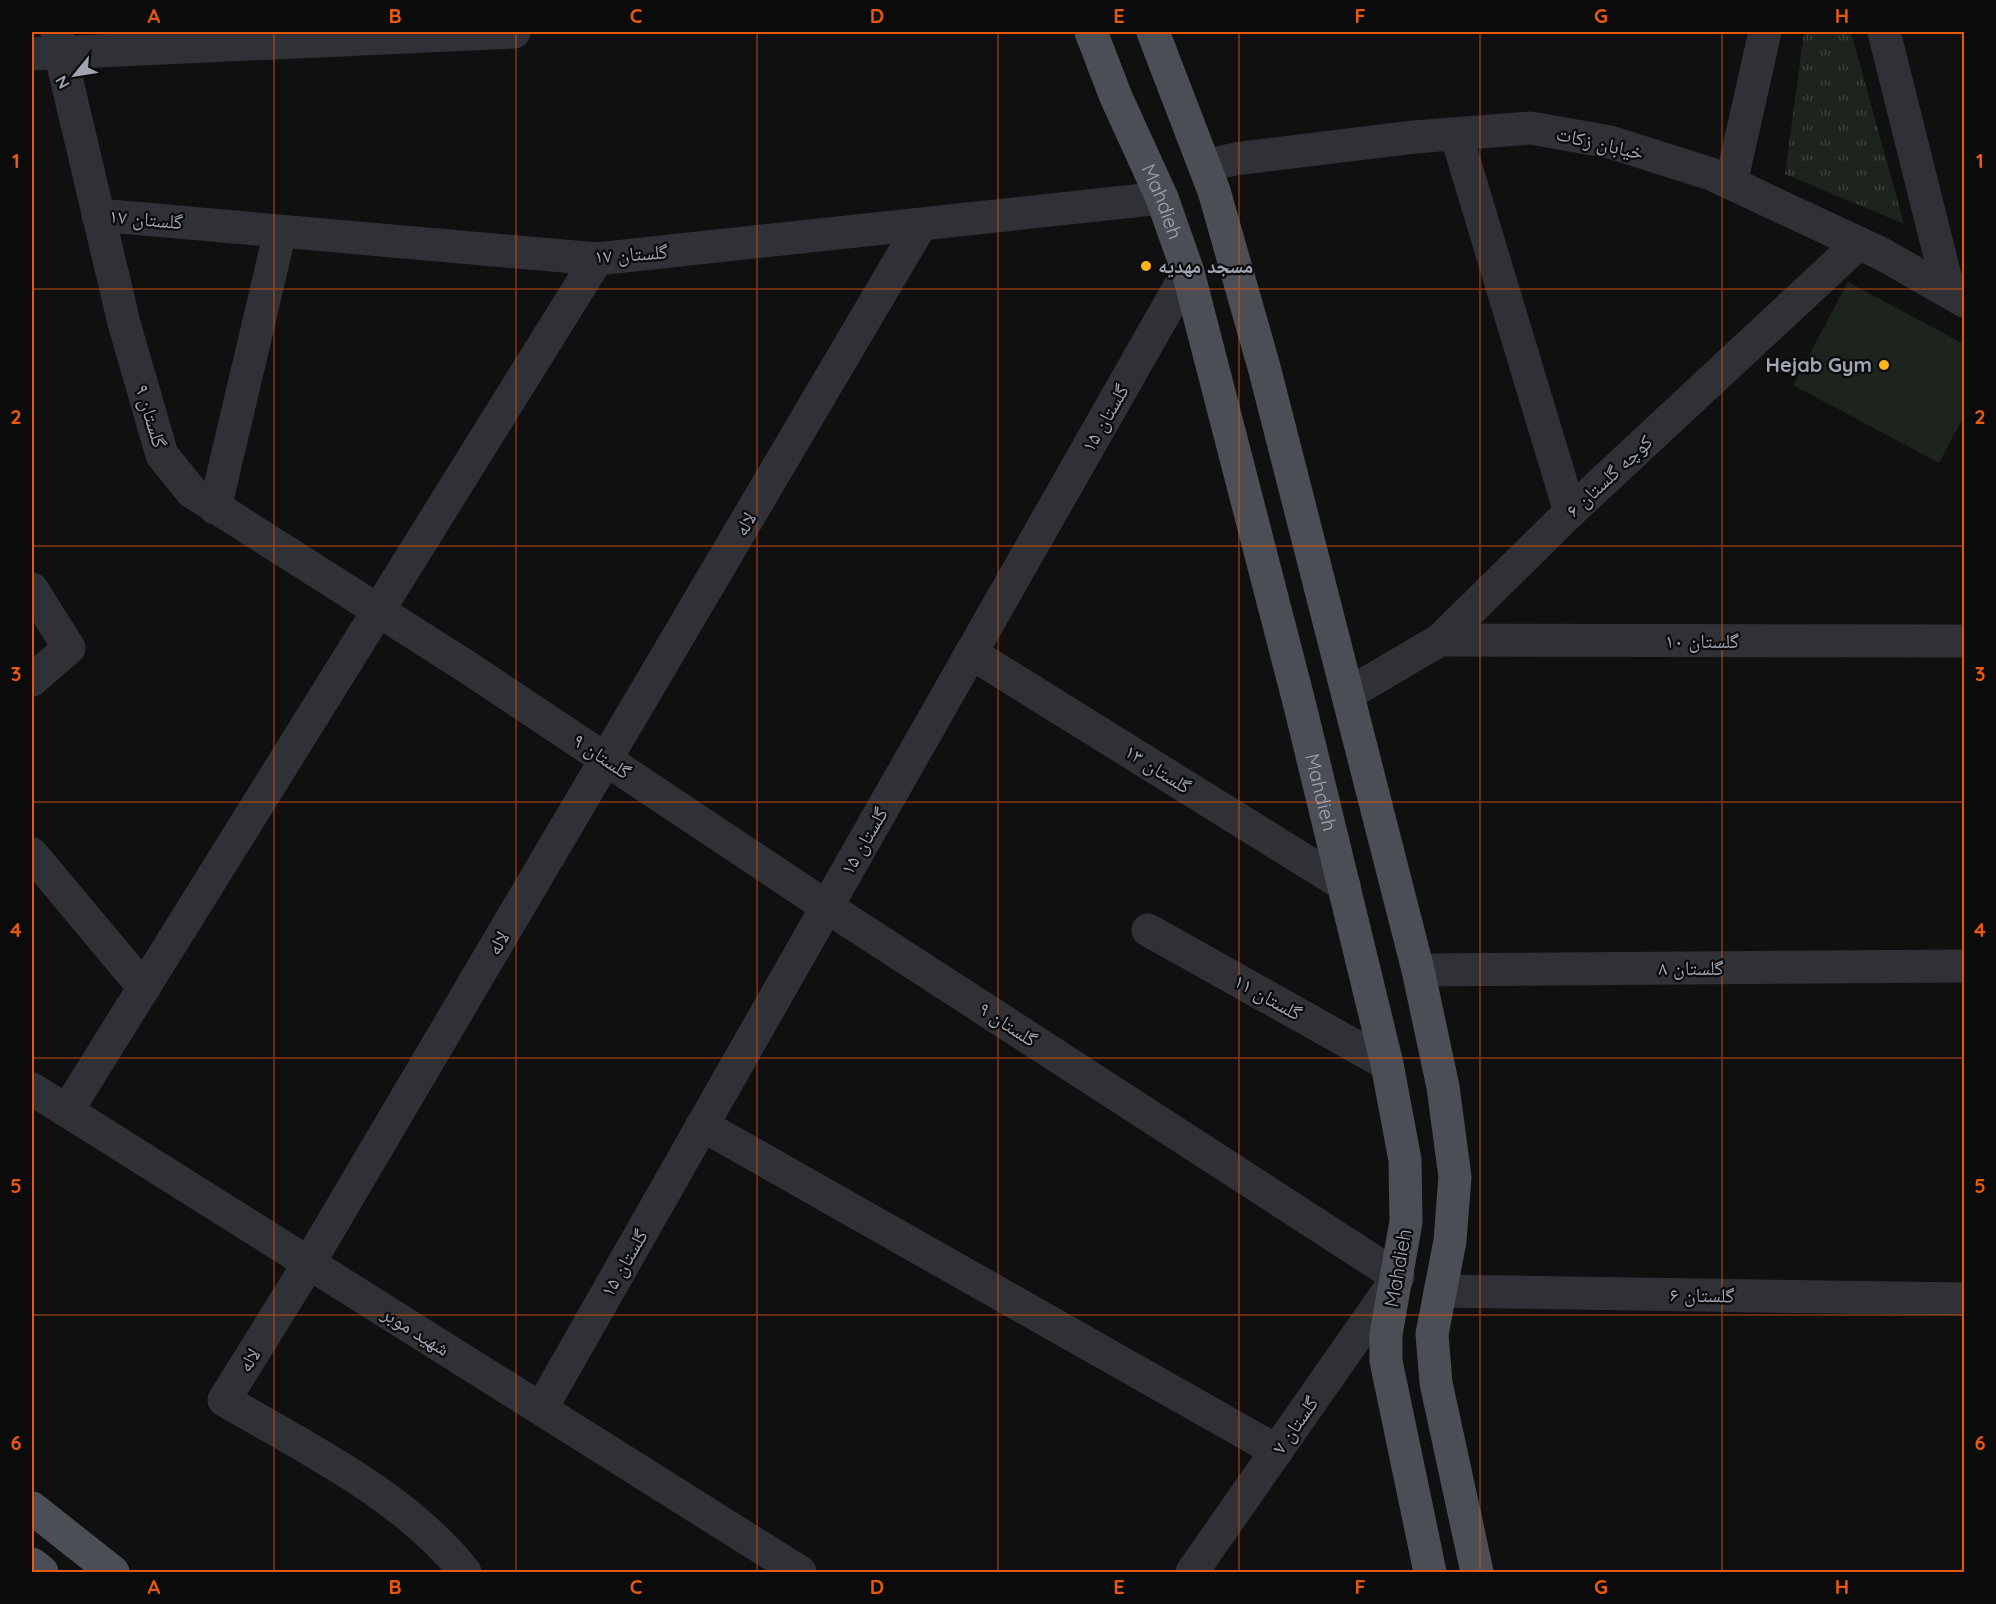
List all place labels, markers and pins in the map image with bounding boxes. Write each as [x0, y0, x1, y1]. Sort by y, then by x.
place label: مسجد مهدیه [1158, 253, 1253, 278]
marker: مسجد مهدیه [1139, 259, 1153, 273]
place label: Hejab Gym [1766, 352, 1872, 377]
marker: Hejab Gym [1877, 358, 1891, 372]

